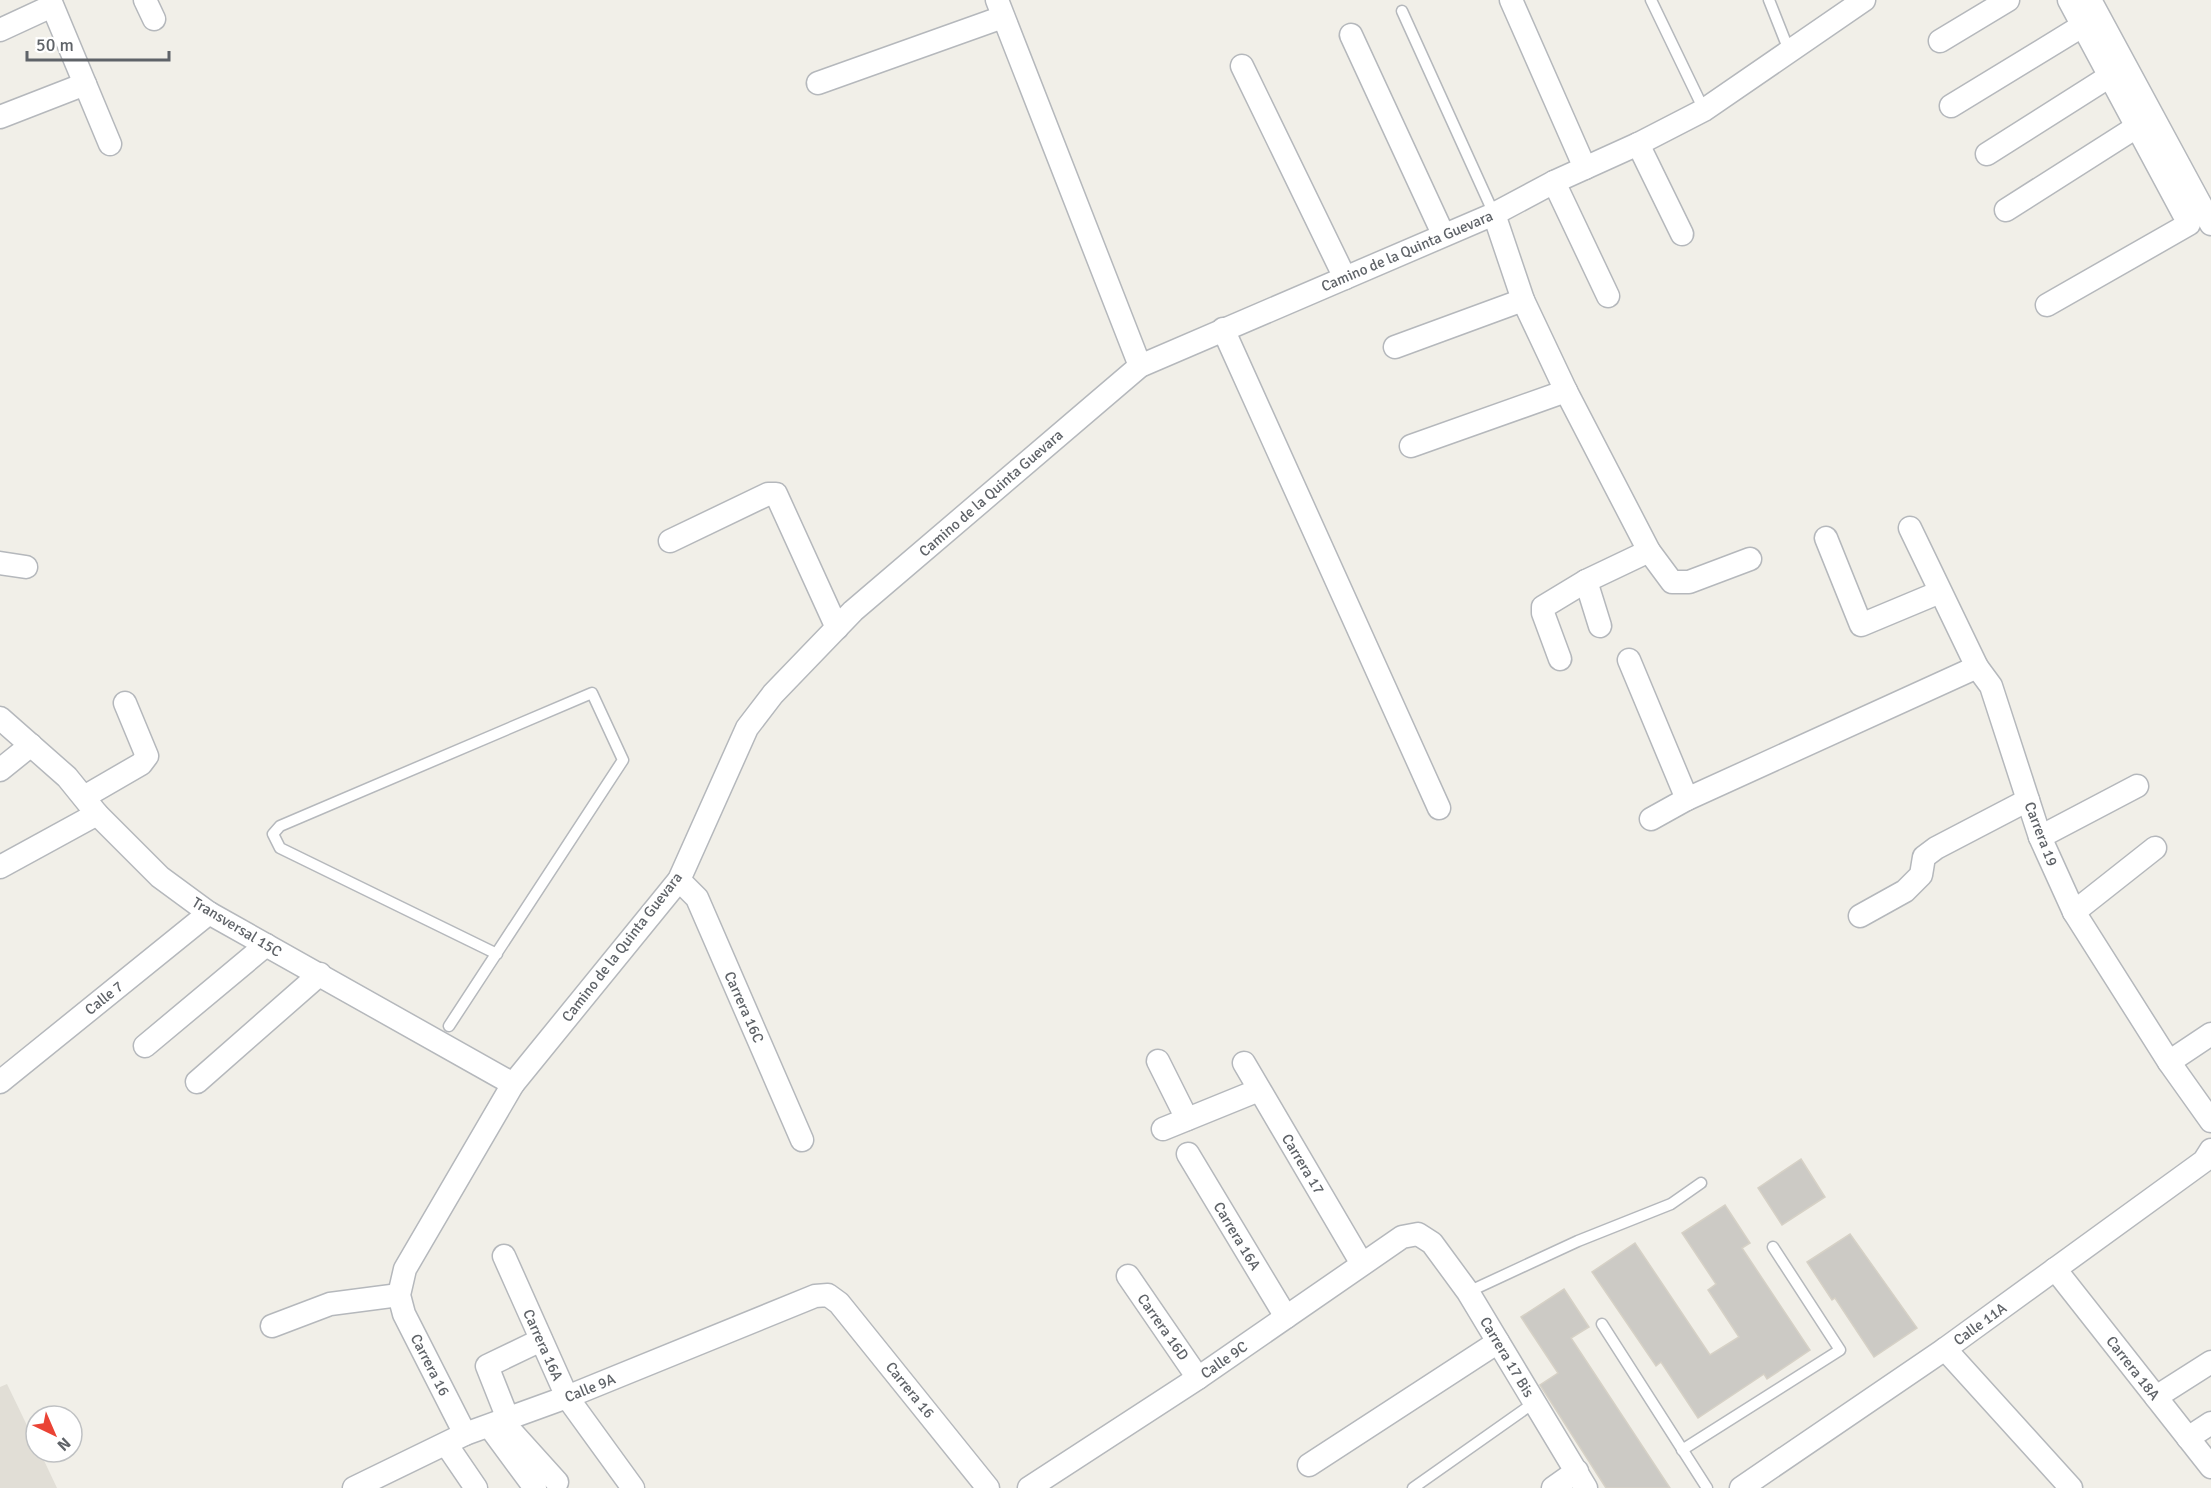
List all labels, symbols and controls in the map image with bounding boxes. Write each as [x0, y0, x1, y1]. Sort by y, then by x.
scale bar [27, 24, 170, 62]
text: 50 m [36, 34, 74, 56]
street label: Camino de la Quinta Guevara [1318, 207, 1496, 295]
street label: Camino de la Quinta Guevara [915, 426, 1067, 560]
street label: Carrera 19 [2021, 799, 2061, 869]
street label: Camino de la Quinta Guevara [558, 869, 686, 1025]
street label: Transversal 15C [189, 893, 285, 961]
street label: Carrera 16C [720, 968, 768, 1046]
street label: Calle 7 [81, 977, 127, 1019]
street label: Carrera 17 [1278, 1131, 1328, 1197]
street label: Carrera 16A [1210, 1199, 1264, 1273]
street label: Carrera 16D [1134, 1290, 1192, 1364]
street label: Calle 11A [1950, 1299, 2010, 1349]
street label: Carrera 16A [519, 1306, 567, 1384]
street label: Carrera 17 Bis [1476, 1314, 1538, 1401]
street label: Carrera 16 [407, 1331, 453, 1399]
street label: Carrera 18A [2102, 1332, 2164, 1404]
street label: Calle 9C [1197, 1337, 1251, 1383]
street label: Carrera 16 [882, 1358, 938, 1422]
street label: Calle 9A [562, 1370, 618, 1406]
north arrow [24, 1404, 84, 1464]
text: N [53, 1433, 75, 1455]

